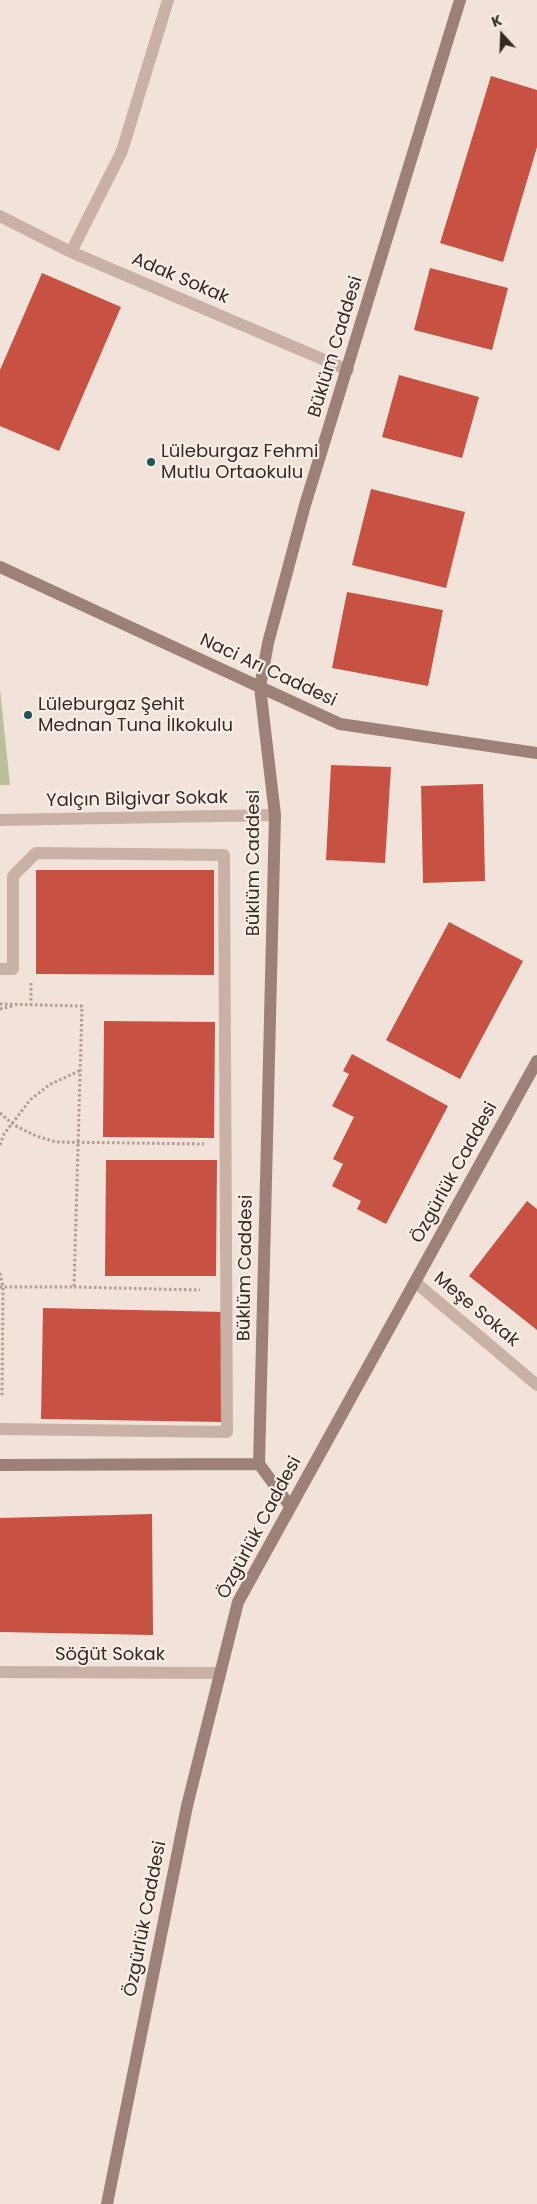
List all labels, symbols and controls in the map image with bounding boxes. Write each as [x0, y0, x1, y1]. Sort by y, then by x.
north arrow [477, 10, 527, 60]
text: K [489, 10, 505, 32]
street label: Adak Sokak [128, 249, 232, 309]
street label: Büklüm Caddesi [304, 274, 368, 420]
place label: Lüleburgaz Fehmi Mutlu Ortaokulu [161, 441, 318, 484]
marker: Lüleburgaz Fehmi Mutlu Ortaokulu [145, 456, 157, 468]
street label: Naci Arı Caddesi [196, 630, 340, 712]
place label: Lüleburgaz Şehit Mednan Tuna İlkokulu [38, 694, 233, 736]
marker: Lüleburgaz Şehit Mednan Tuna İlkokulu [22, 709, 34, 721]
street label: Yalçın Bilgivar Sokak [46, 788, 228, 812]
street label: Büklüm Caddesi [243, 790, 265, 936]
street label: Özgürlük Caddesi [407, 1099, 503, 1247]
street label: Büklüm Caddesi [234, 1195, 258, 1341]
street label: Meşe Sokak [429, 1268, 523, 1352]
street label: Özgürlük Caddesi [213, 1453, 307, 1603]
street label: Söğüt Sokak [55, 1644, 165, 1666]
street label: Özgürlük Caddesi [120, 1839, 172, 1999]

